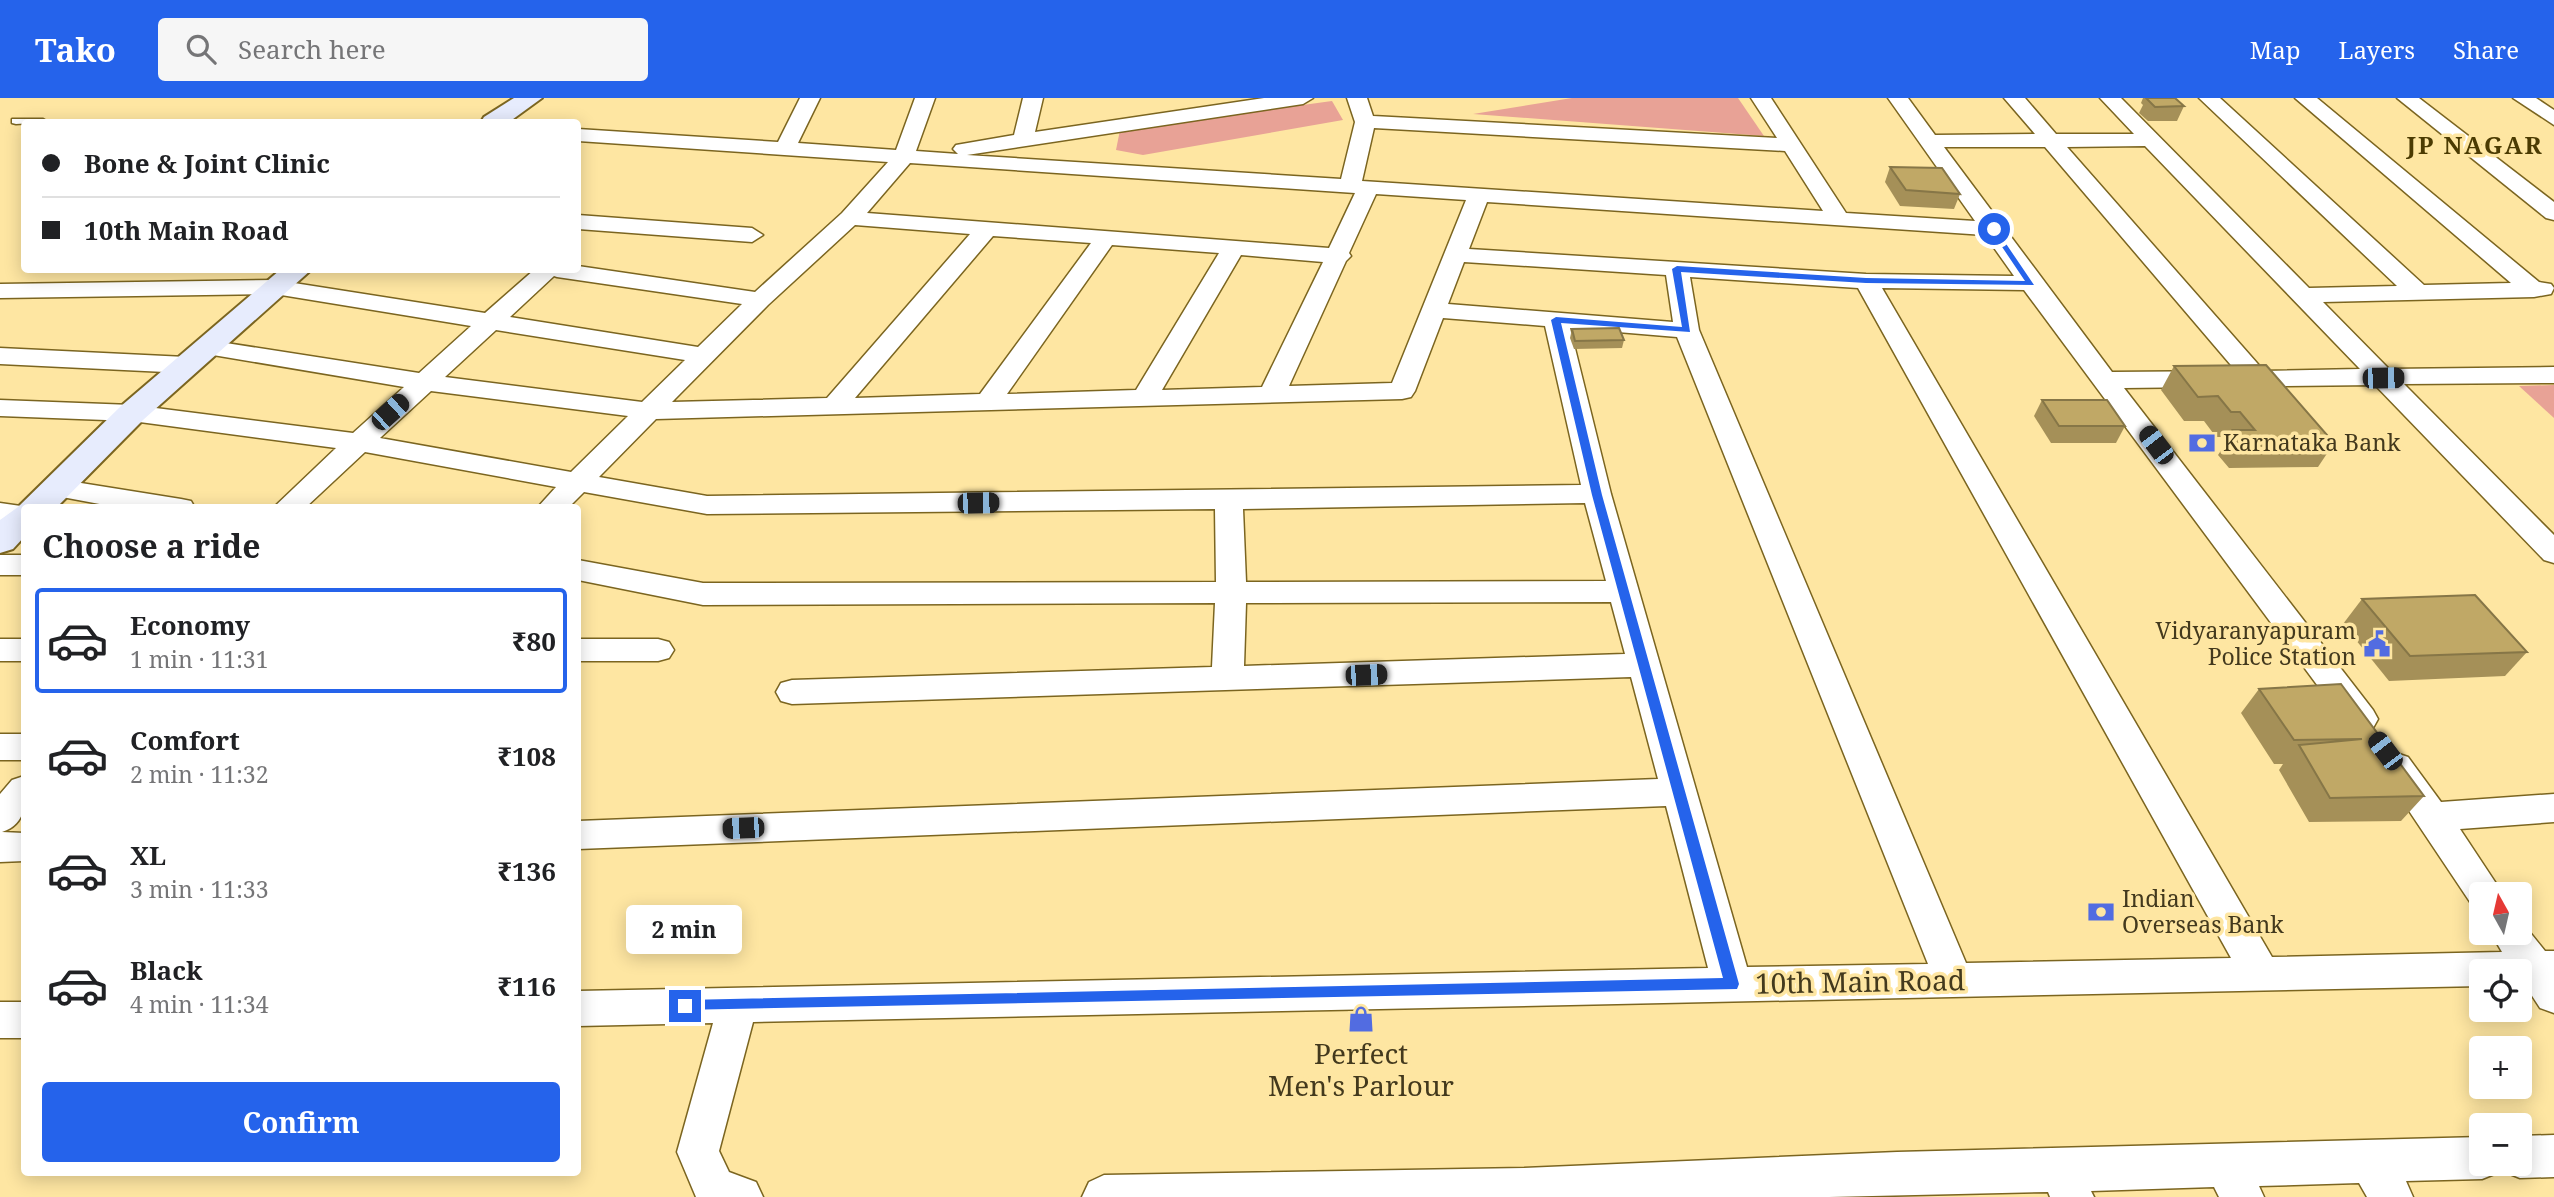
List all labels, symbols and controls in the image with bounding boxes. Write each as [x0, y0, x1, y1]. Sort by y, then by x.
search box [158, 18, 648, 81]
text: Tako [35, 27, 116, 72]
icon: search [182, 30, 220, 68]
text: Search here [238, 31, 386, 67]
text: Map [2250, 33, 2301, 66]
text: Layers [2339, 33, 2415, 66]
text: Share [2453, 33, 2519, 66]
district label: JP NAGAR [2405, 128, 2544, 161]
text: Bone & Joint Clinic [84, 145, 330, 181]
text: 10th Main Road [84, 212, 289, 248]
route start [1978, 213, 2010, 245]
car [2362, 367, 2405, 389]
car [368, 390, 413, 434]
car [2135, 422, 2178, 468]
place label: Karnataka Bank [2223, 426, 2401, 458]
bank icon: Karnataka Bank [2187, 428, 2217, 458]
car [957, 492, 1000, 514]
text: Choose a ride [42, 524, 261, 567]
text: Economy [130, 607, 250, 643]
icon: car [46, 609, 109, 672]
place label: Vidyaranyapuram Police Station [2156, 614, 2356, 672]
text: ₹80 [512, 623, 556, 659]
public building icon: Vidyaranyapuram Police Station [2362, 629, 2392, 659]
text: 1 min · 11:31 [130, 643, 268, 675]
car [1345, 664, 1388, 686]
text: Comfort [130, 722, 240, 758]
icon: car [46, 724, 109, 787]
car [2364, 728, 2407, 774]
text: ₹108 [497, 738, 556, 774]
text: 2 min · 11:32 [130, 758, 268, 790]
car [722, 817, 765, 839]
text: XL [130, 837, 166, 873]
icon: car [46, 839, 109, 902]
text: ₹136 [497, 853, 556, 889]
text: 3 min · 11:33 [130, 873, 268, 905]
place label: Indian Overseas Bank [2122, 882, 2284, 940]
north arrow [2469, 882, 2532, 945]
map controls [2469, 882, 2532, 1176]
bank icon: Indian Overseas Bank [2086, 897, 2116, 927]
callout: 2 min [627, 904, 743, 954]
text: 2 min [651, 913, 717, 945]
text: Black [130, 952, 203, 988]
icon: car [46, 954, 109, 1017]
button: locate [2469, 959, 2532, 1022]
street label: 10th Main Road [1755, 960, 1965, 1002]
text: ₹116 [497, 968, 556, 1004]
text: 4 min · 11:34 [130, 988, 268, 1020]
route end [669, 990, 701, 1022]
shop icon: Perfect Men's Parlour [1346, 1004, 1376, 1034]
place label: Perfect Men's Parlour [1268, 1034, 1454, 1104]
button: + [2469, 1036, 2532, 1099]
button: Confirm [42, 1082, 560, 1162]
button: − [2469, 1113, 2532, 1176]

